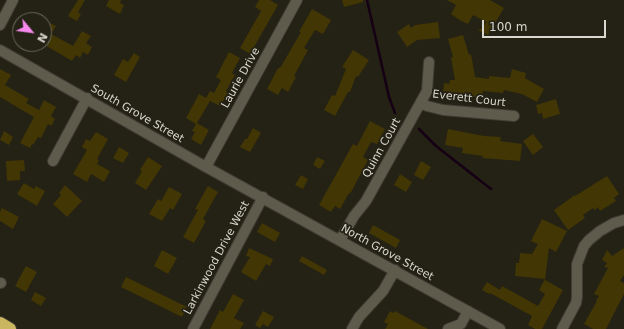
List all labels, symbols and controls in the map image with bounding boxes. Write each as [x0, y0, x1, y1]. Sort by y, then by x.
north arrow [12, 12, 52, 52]
scale bar [484, 12, 608, 38]
text: 100 m [489, 20, 527, 34]
text: N [34, 30, 50, 45]
street label: Laurie Drive [219, 45, 263, 111]
street label: South Grove Street [88, 82, 186, 146]
street label: Everett Court [432, 88, 506, 110]
street label: Quinn Court [360, 116, 404, 180]
street label: Larkinwood Drive West [181, 199, 253, 317]
street label: North Grove Street [338, 222, 436, 284]

